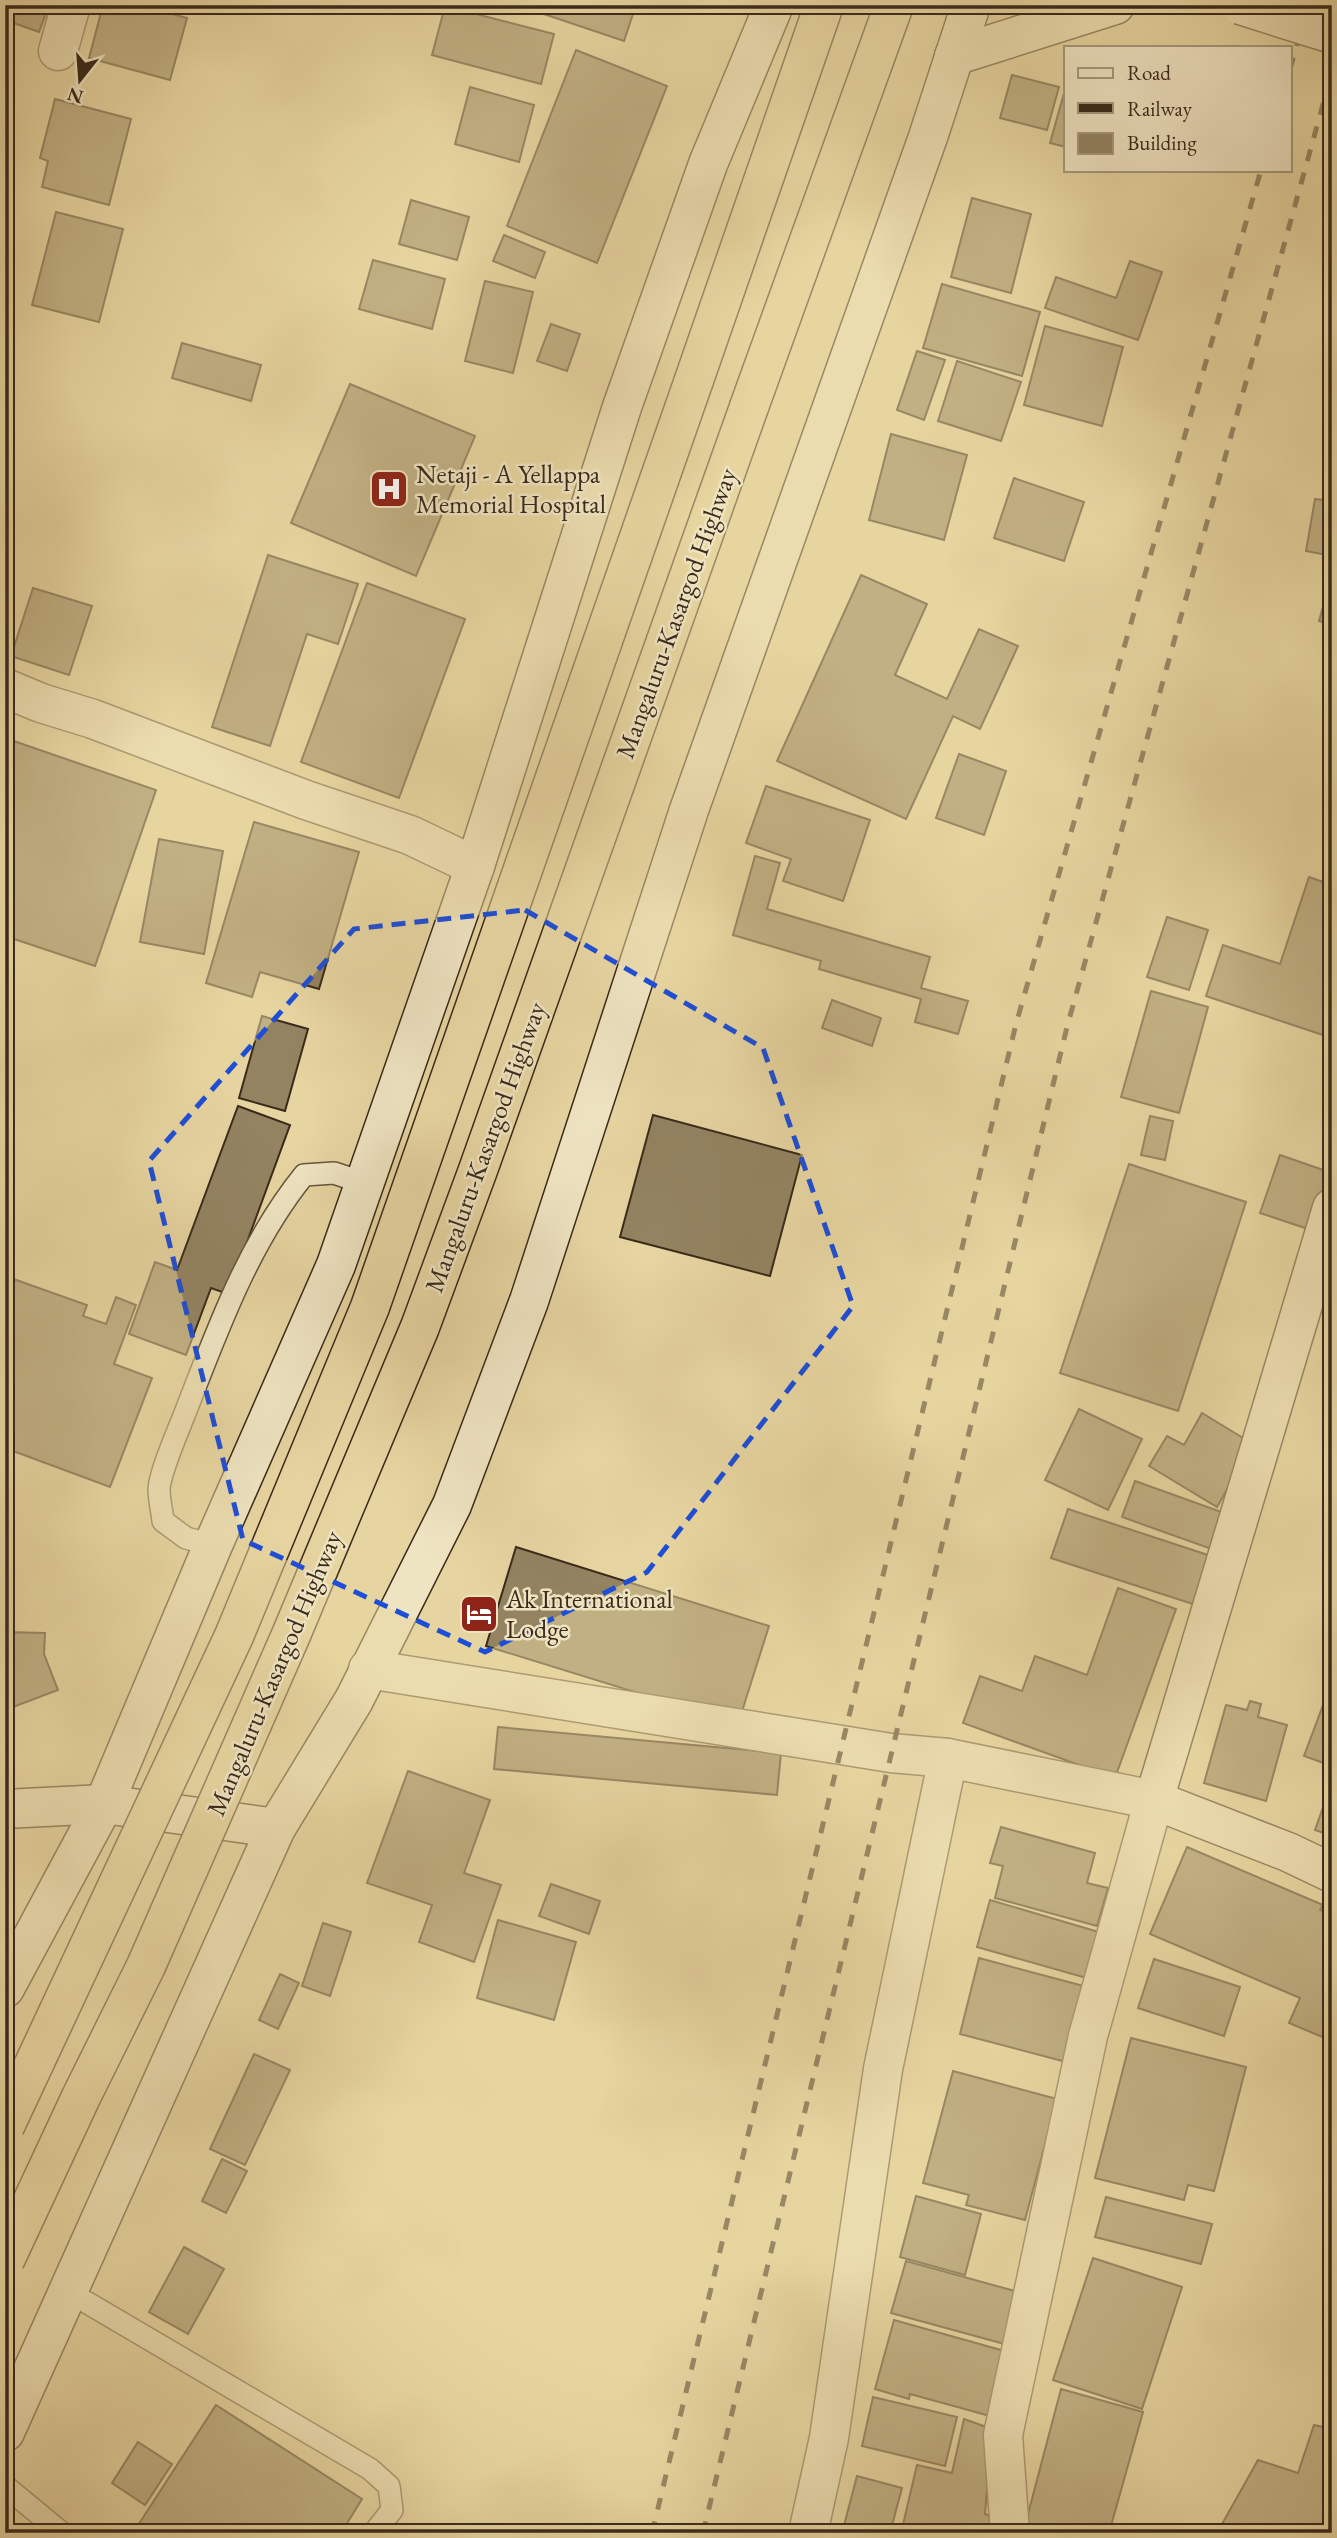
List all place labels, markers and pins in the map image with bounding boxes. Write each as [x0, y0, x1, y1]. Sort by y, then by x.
place label: Netaji - A Yellappa Memorial Hospital [416, 457, 606, 521]
hospital icon: Netaji - A Yellappa Memorial Hospital [368, 468, 410, 510]
place label: Ak International Lodge [505, 1582, 673, 1646]
hotel icon: Ak International Lodge [458, 1593, 500, 1635]

